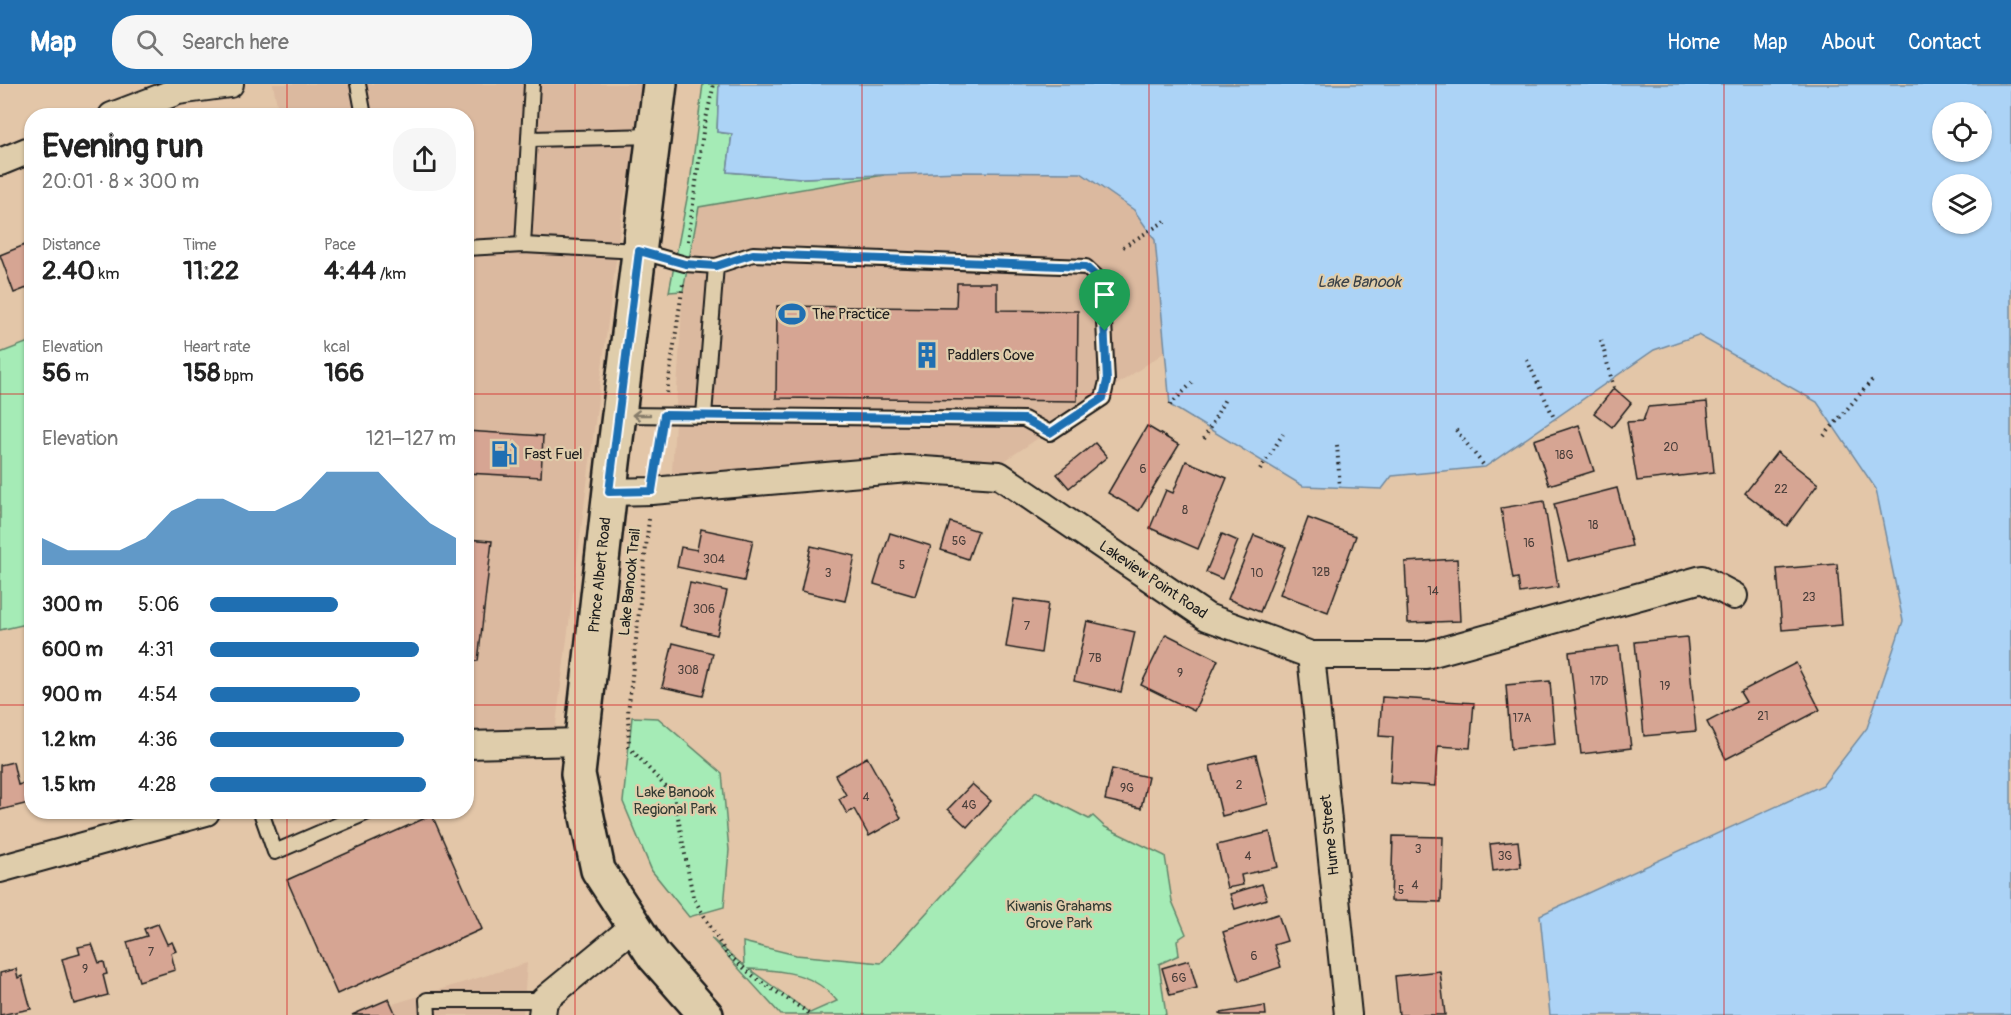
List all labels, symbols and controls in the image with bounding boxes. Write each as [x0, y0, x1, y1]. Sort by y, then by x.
search box [112, 15, 532, 69]
text: Map [30, 25, 76, 60]
icon: search [133, 26, 166, 59]
text: Search here [181, 28, 289, 56]
text: Home [1667, 29, 1720, 56]
text: Map [1753, 29, 1788, 56]
text: About [1821, 29, 1875, 56]
text: Contact [1908, 29, 1981, 56]
map controls [1932, 102, 1992, 234]
button: locate [1932, 102, 1992, 162]
text: Evening run [42, 126, 203, 167]
button: share [393, 128, 456, 191]
text: 20:01 · 8 × 300 m [42, 169, 199, 194]
button: layers [1932, 174, 1992, 234]
text: Distance [42, 235, 101, 255]
text: Time [183, 235, 216, 255]
text: Pace [324, 235, 356, 255]
text: 2.40 [42, 255, 95, 287]
text: 11:22 [183, 255, 239, 287]
text: 4:44 [324, 255, 376, 287]
text: km [95, 264, 119, 284]
text: /km [376, 264, 406, 284]
pin [1079, 269, 1130, 331]
water label: Lake Banook [1317, 272, 1402, 292]
icon: arrive [1088, 278, 1121, 311]
sports icon: The Practice [777, 299, 807, 329]
place label: The Practice [812, 305, 890, 324]
text: Elevation [42, 337, 103, 357]
text: Heart rate [183, 337, 250, 357]
text: kcal [324, 337, 350, 357]
building icon: Paddlers Cove [912, 340, 942, 370]
place label: Paddlers Cove [947, 346, 1035, 365]
text: 56 [42, 357, 71, 389]
text: 158 [183, 357, 220, 389]
text: 166 [324, 357, 364, 389]
text: m [71, 366, 89, 386]
text: bpm [220, 366, 253, 386]
one-way arrow [632, 409, 652, 421]
text: Elevation [42, 426, 118, 451]
text: 121–127 m [366, 426, 456, 451]
fuel station icon: Fast Fuel [489, 439, 519, 469]
house number: 20 [1664, 440, 1678, 455]
place label: Fast Fuel [524, 445, 583, 464]
house number: 18G [1555, 448, 1573, 463]
house number: 6 [1140, 462, 1147, 477]
house number: 22 [1774, 482, 1788, 497]
house number: 8 [1182, 503, 1188, 518]
street label: Prince Albert Road [584, 516, 616, 634]
house number: 18 [1588, 518, 1598, 533]
street label: Lake Banook Trail [615, 527, 645, 637]
house number: 5G [952, 534, 966, 549]
house number: 16 [1523, 536, 1535, 551]
street label: Lakeview Point Road [1095, 537, 1211, 623]
house number: 304 [703, 552, 725, 567]
house number: 5 [899, 558, 905, 573]
house number: 12B [1312, 565, 1330, 580]
house number: 3 [825, 566, 832, 581]
house number: 10 [1251, 566, 1263, 581]
house number: 14 [1427, 584, 1439, 599]
house number: 23 [1802, 590, 1816, 605]
text: 300 m [42, 592, 103, 617]
text: 5:06 [138, 592, 179, 617]
house number: 306 [693, 602, 715, 617]
house number: 7 [1024, 619, 1031, 634]
text: 600 m [42, 637, 103, 662]
text: 4:31 [138, 637, 174, 662]
house number: 7B [1088, 651, 1102, 666]
house number: 308 [678, 663, 698, 678]
house number: 9 [1177, 666, 1183, 681]
house number: 17D [1590, 674, 1609, 689]
house number: 19 [1660, 679, 1670, 694]
text: 900 m [42, 682, 102, 707]
text: 4:54 [138, 682, 177, 707]
house number: 21 [1757, 709, 1769, 724]
house number: 17A [1513, 711, 1532, 726]
text: 1.2 km [42, 727, 96, 752]
text: 4:36 [138, 727, 178, 752]
text: 1.5 km [42, 772, 95, 797]
text: 4:28 [138, 772, 176, 797]
house number: 2 [1236, 778, 1243, 793]
house number: 9G [1120, 781, 1134, 796]
park label: Lake Banook Regional Park [634, 783, 717, 819]
house number: 4 [863, 790, 870, 805]
street label: Hume Street [1316, 793, 1344, 876]
house number: 4G [962, 798, 976, 813]
house number: 3 [1415, 842, 1422, 857]
house number: 4 [1245, 849, 1252, 864]
house number: 3G [1498, 849, 1512, 864]
house number: 4 [1412, 878, 1419, 893]
house number: 5 [1398, 883, 1404, 898]
park label: Kiwanis Grahams Grove Park [1006, 897, 1112, 933]
house number: 7 [148, 945, 155, 960]
house number: 6 [1251, 949, 1258, 964]
house number: 9 [82, 962, 88, 977]
house number: 6G [1172, 971, 1187, 986]

